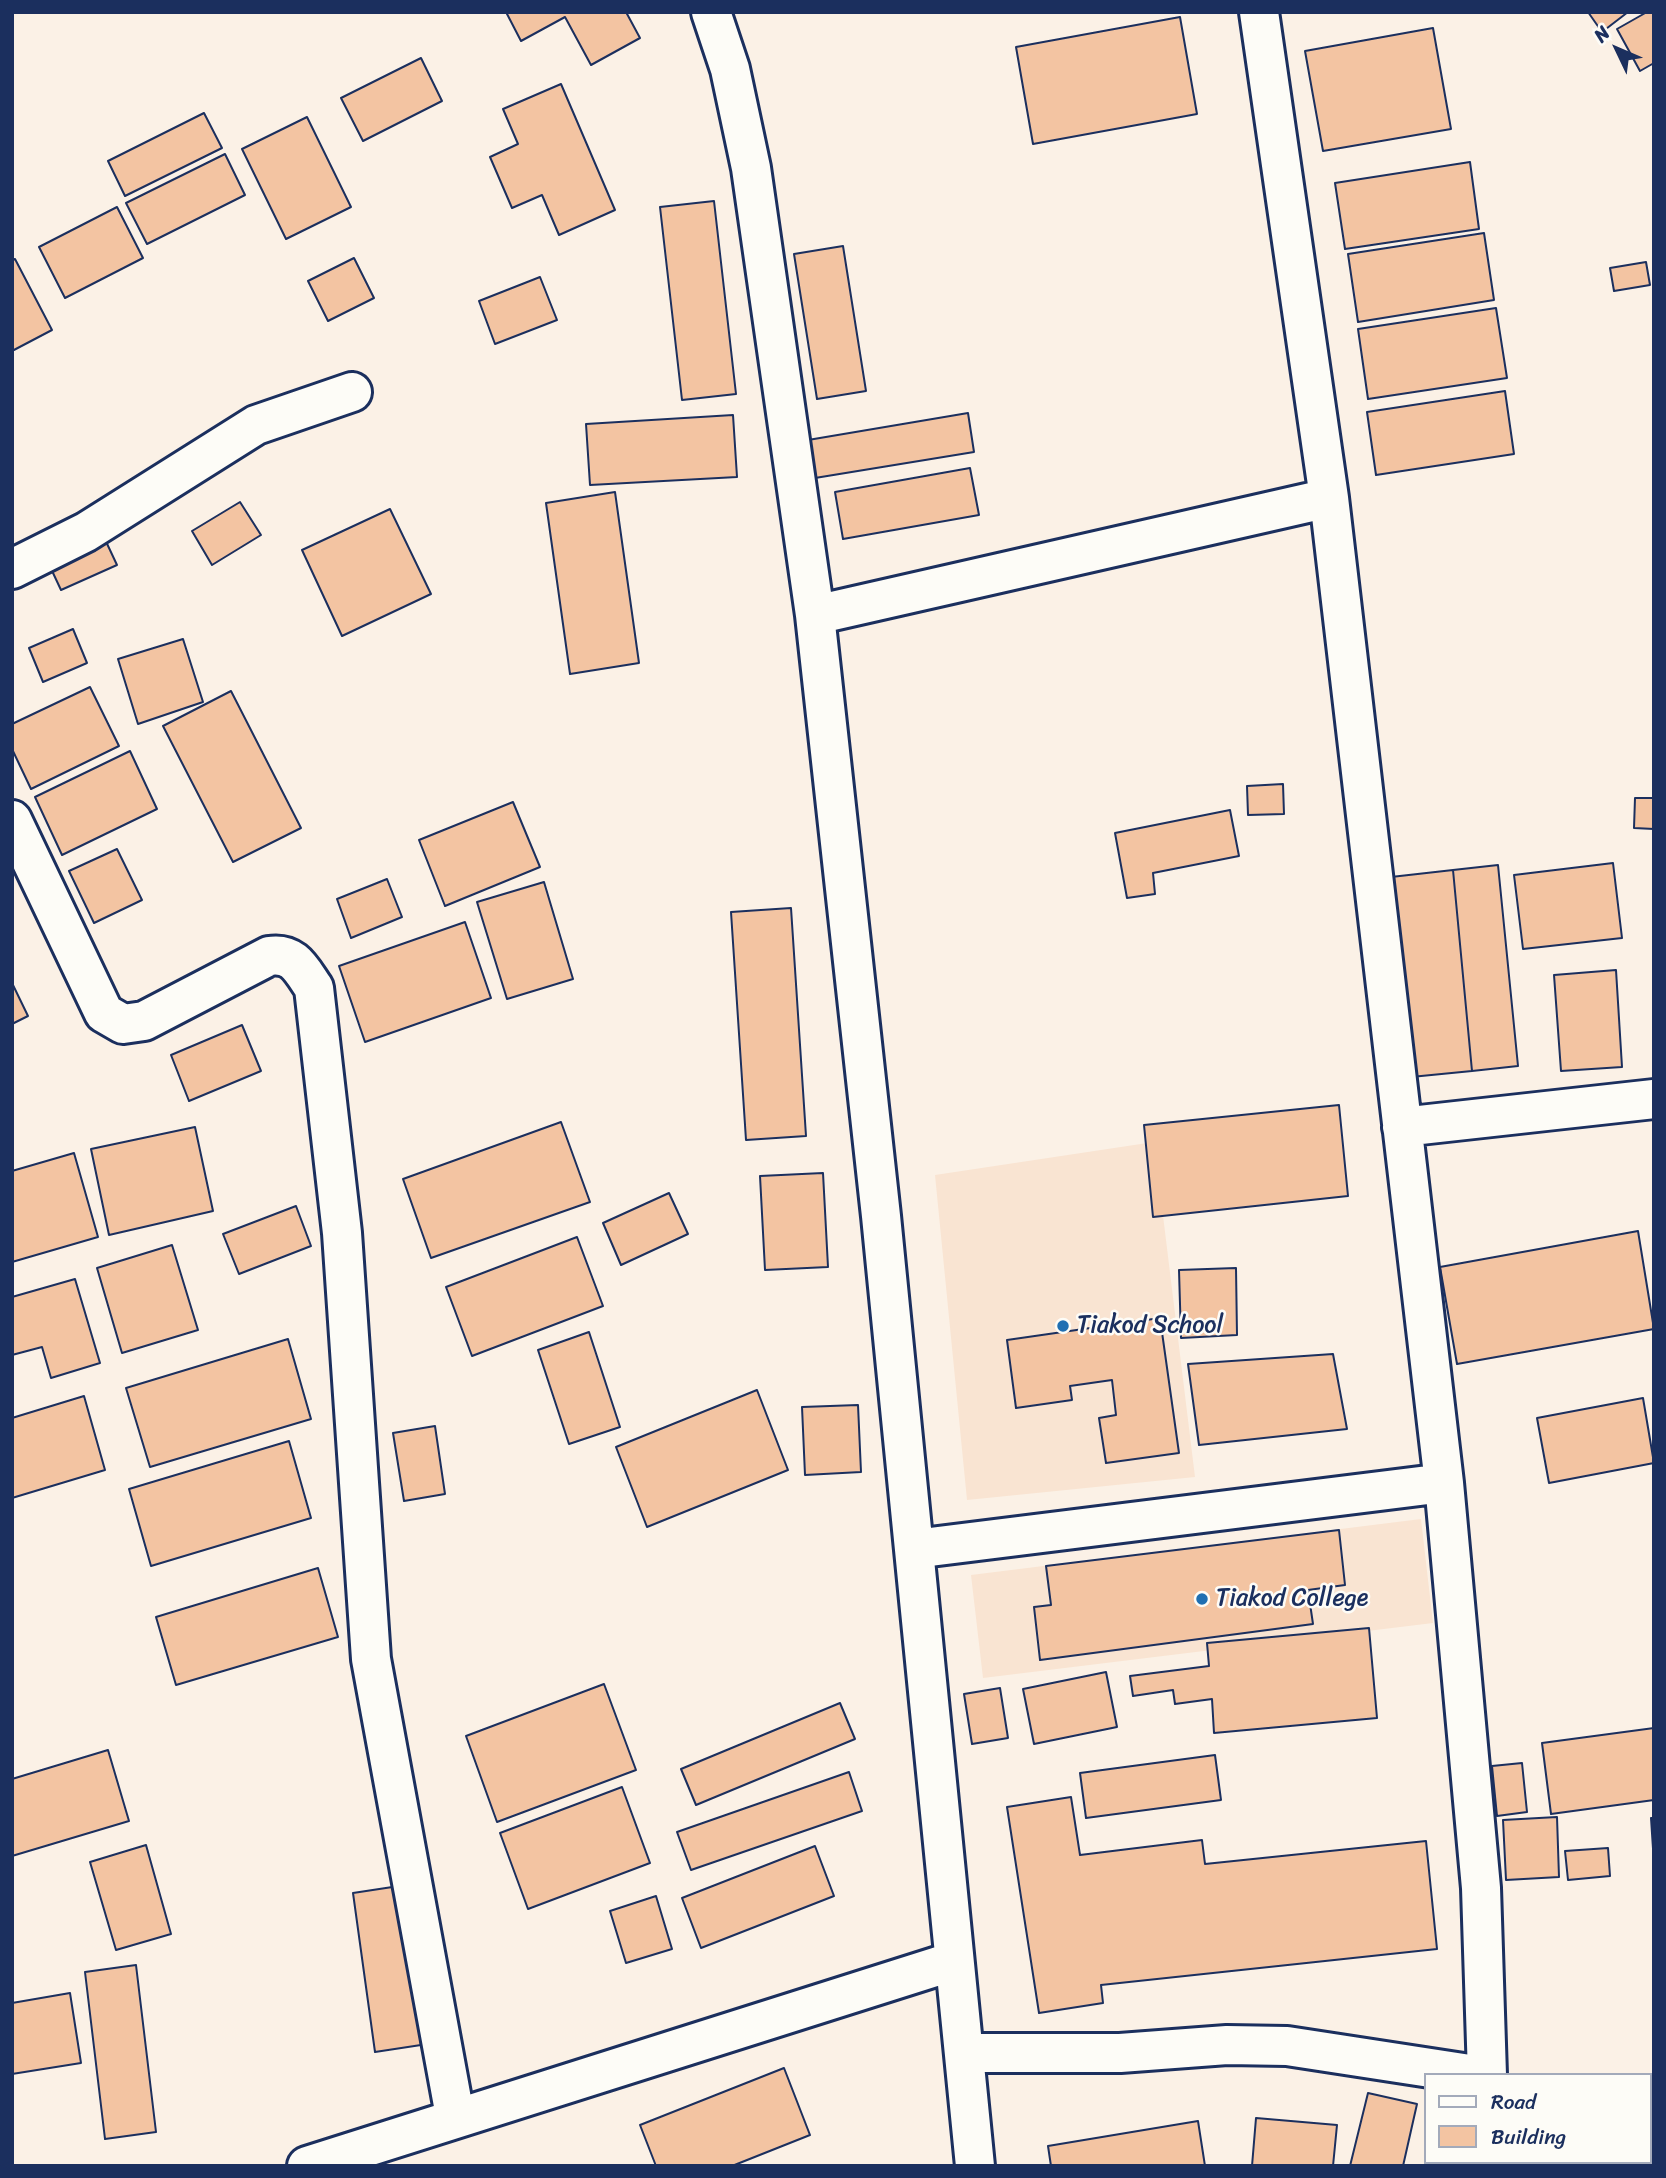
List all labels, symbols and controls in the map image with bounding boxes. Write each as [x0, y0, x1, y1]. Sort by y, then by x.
north arrow [1582, 14, 1652, 84]
text: N [1585, 18, 1618, 50]
place label: Tiakod School [1077, 1312, 1223, 1340]
marker: Tiakod School [1055, 1318, 1071, 1334]
place label: Tiakod College [1216, 1585, 1368, 1613]
marker: Tiakod College [1194, 1591, 1210, 1607]
legend [1424, 2073, 1652, 2164]
text: Road [1491, 2083, 1536, 2121]
text: Building [1491, 2118, 1566, 2156]

